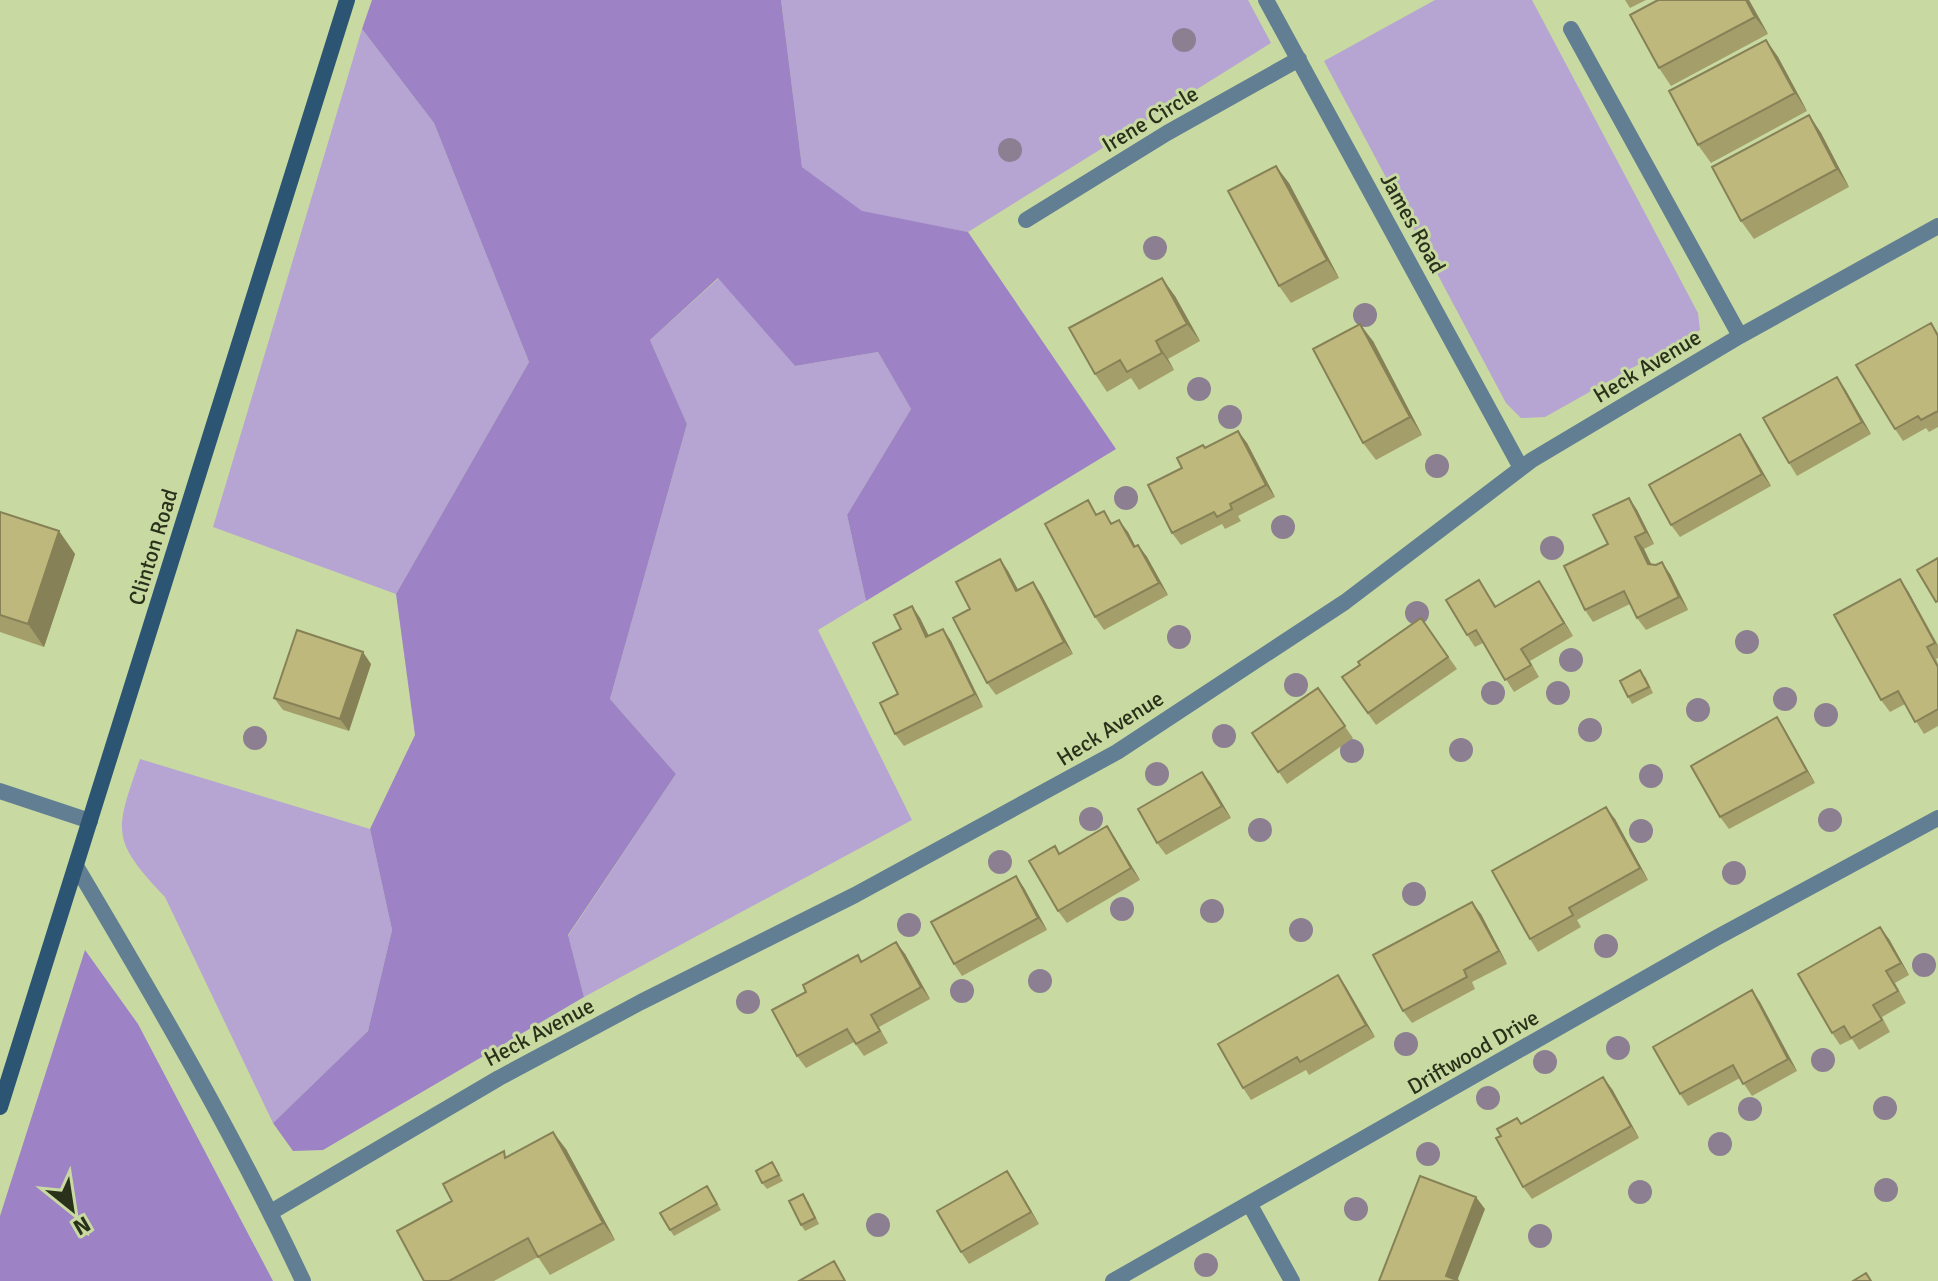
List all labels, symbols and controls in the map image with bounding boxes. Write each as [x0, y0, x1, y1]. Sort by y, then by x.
street label: Irene Circle [1097, 80, 1203, 158]
street label: James Road [1374, 168, 1452, 278]
street label: Heck Avenue [1588, 323, 1706, 409]
street label: Clinton Road [122, 485, 184, 609]
street label: Heck Avenue [1052, 685, 1168, 771]
street label: Heck Avenue [479, 992, 599, 1072]
street label: Driftwood Drive [1402, 1003, 1544, 1101]
north arrow [32, 1169, 112, 1249]
text: N [68, 1210, 95, 1241]

